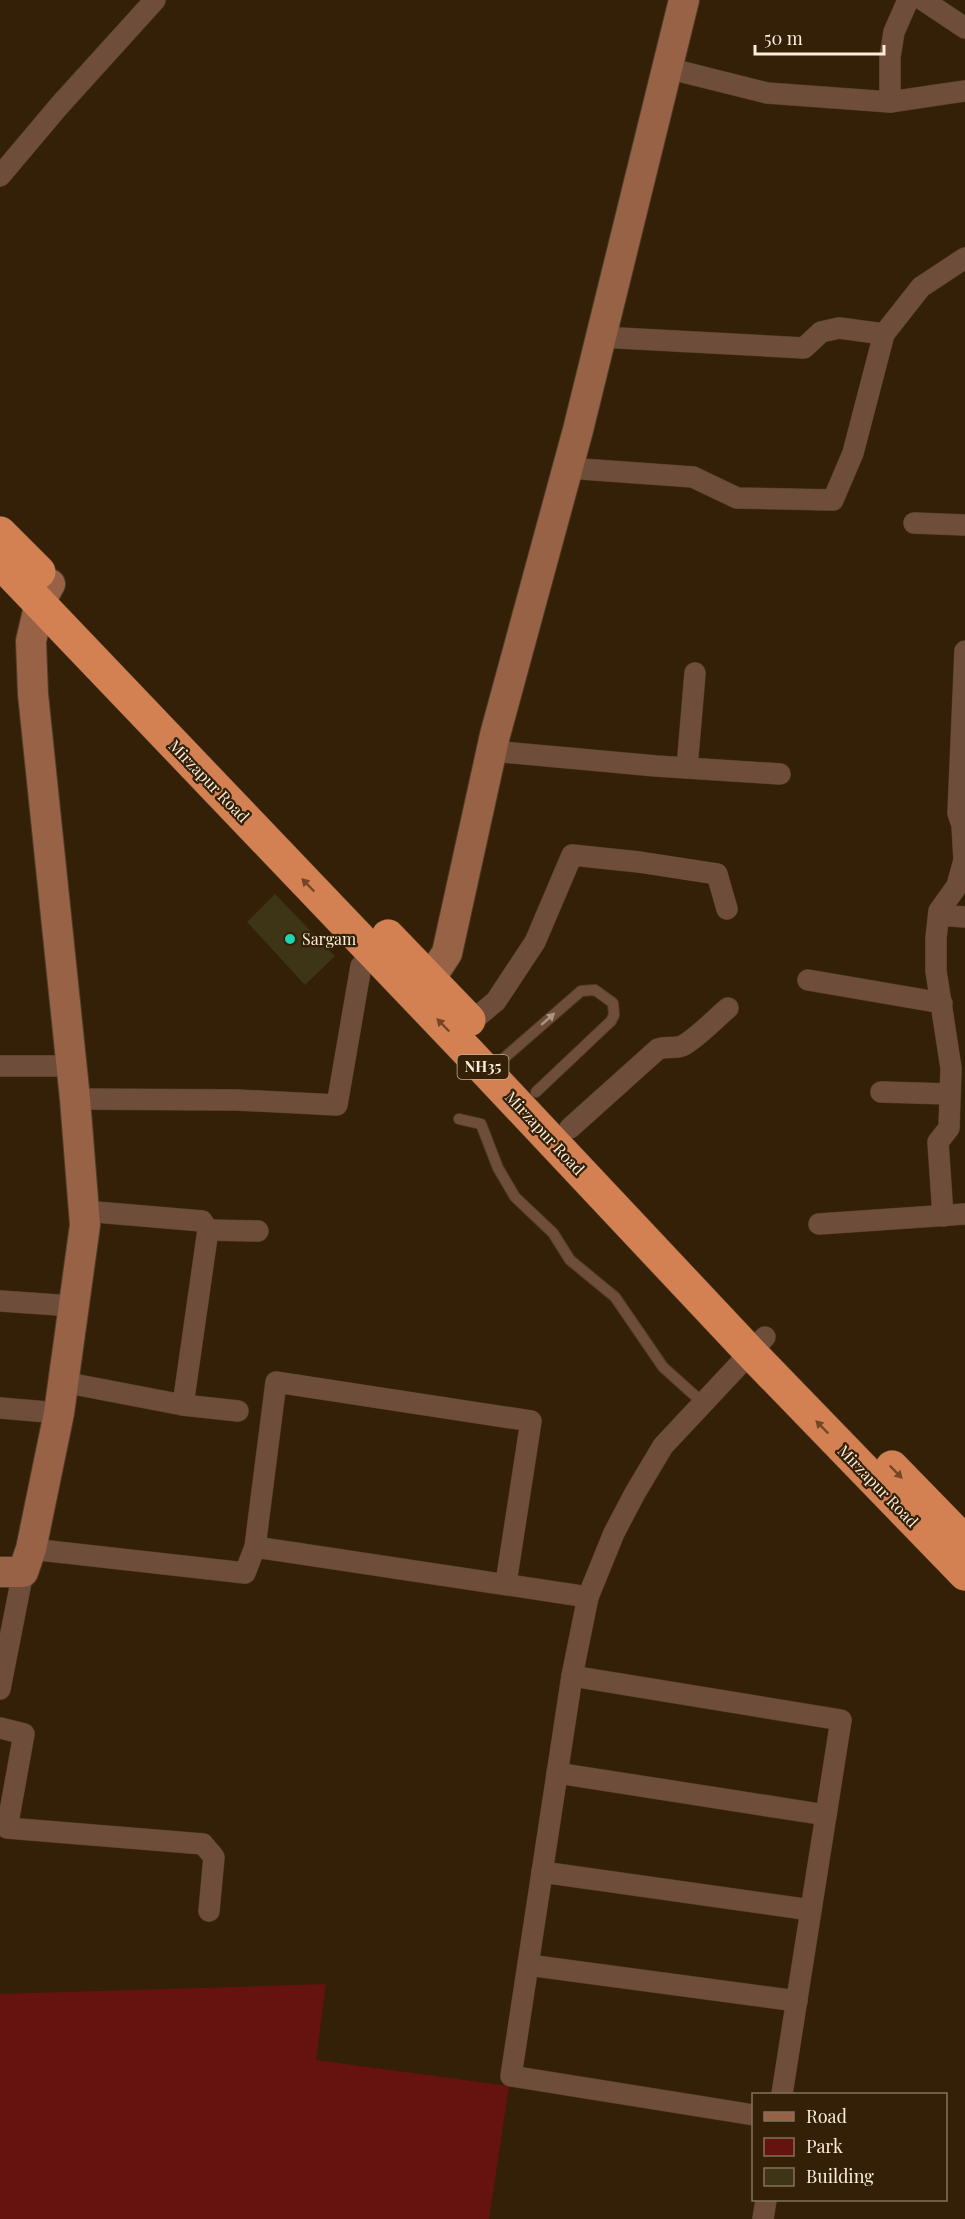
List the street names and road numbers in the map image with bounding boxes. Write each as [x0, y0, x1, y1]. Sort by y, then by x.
street label: Mirzapur Road [165, 735, 254, 826]
road number: NH35 [458, 1055, 508, 1079]
street label: Mirzapur Road [501, 1086, 590, 1179]
street label: Mirzapur Road [834, 1440, 923, 1531]

